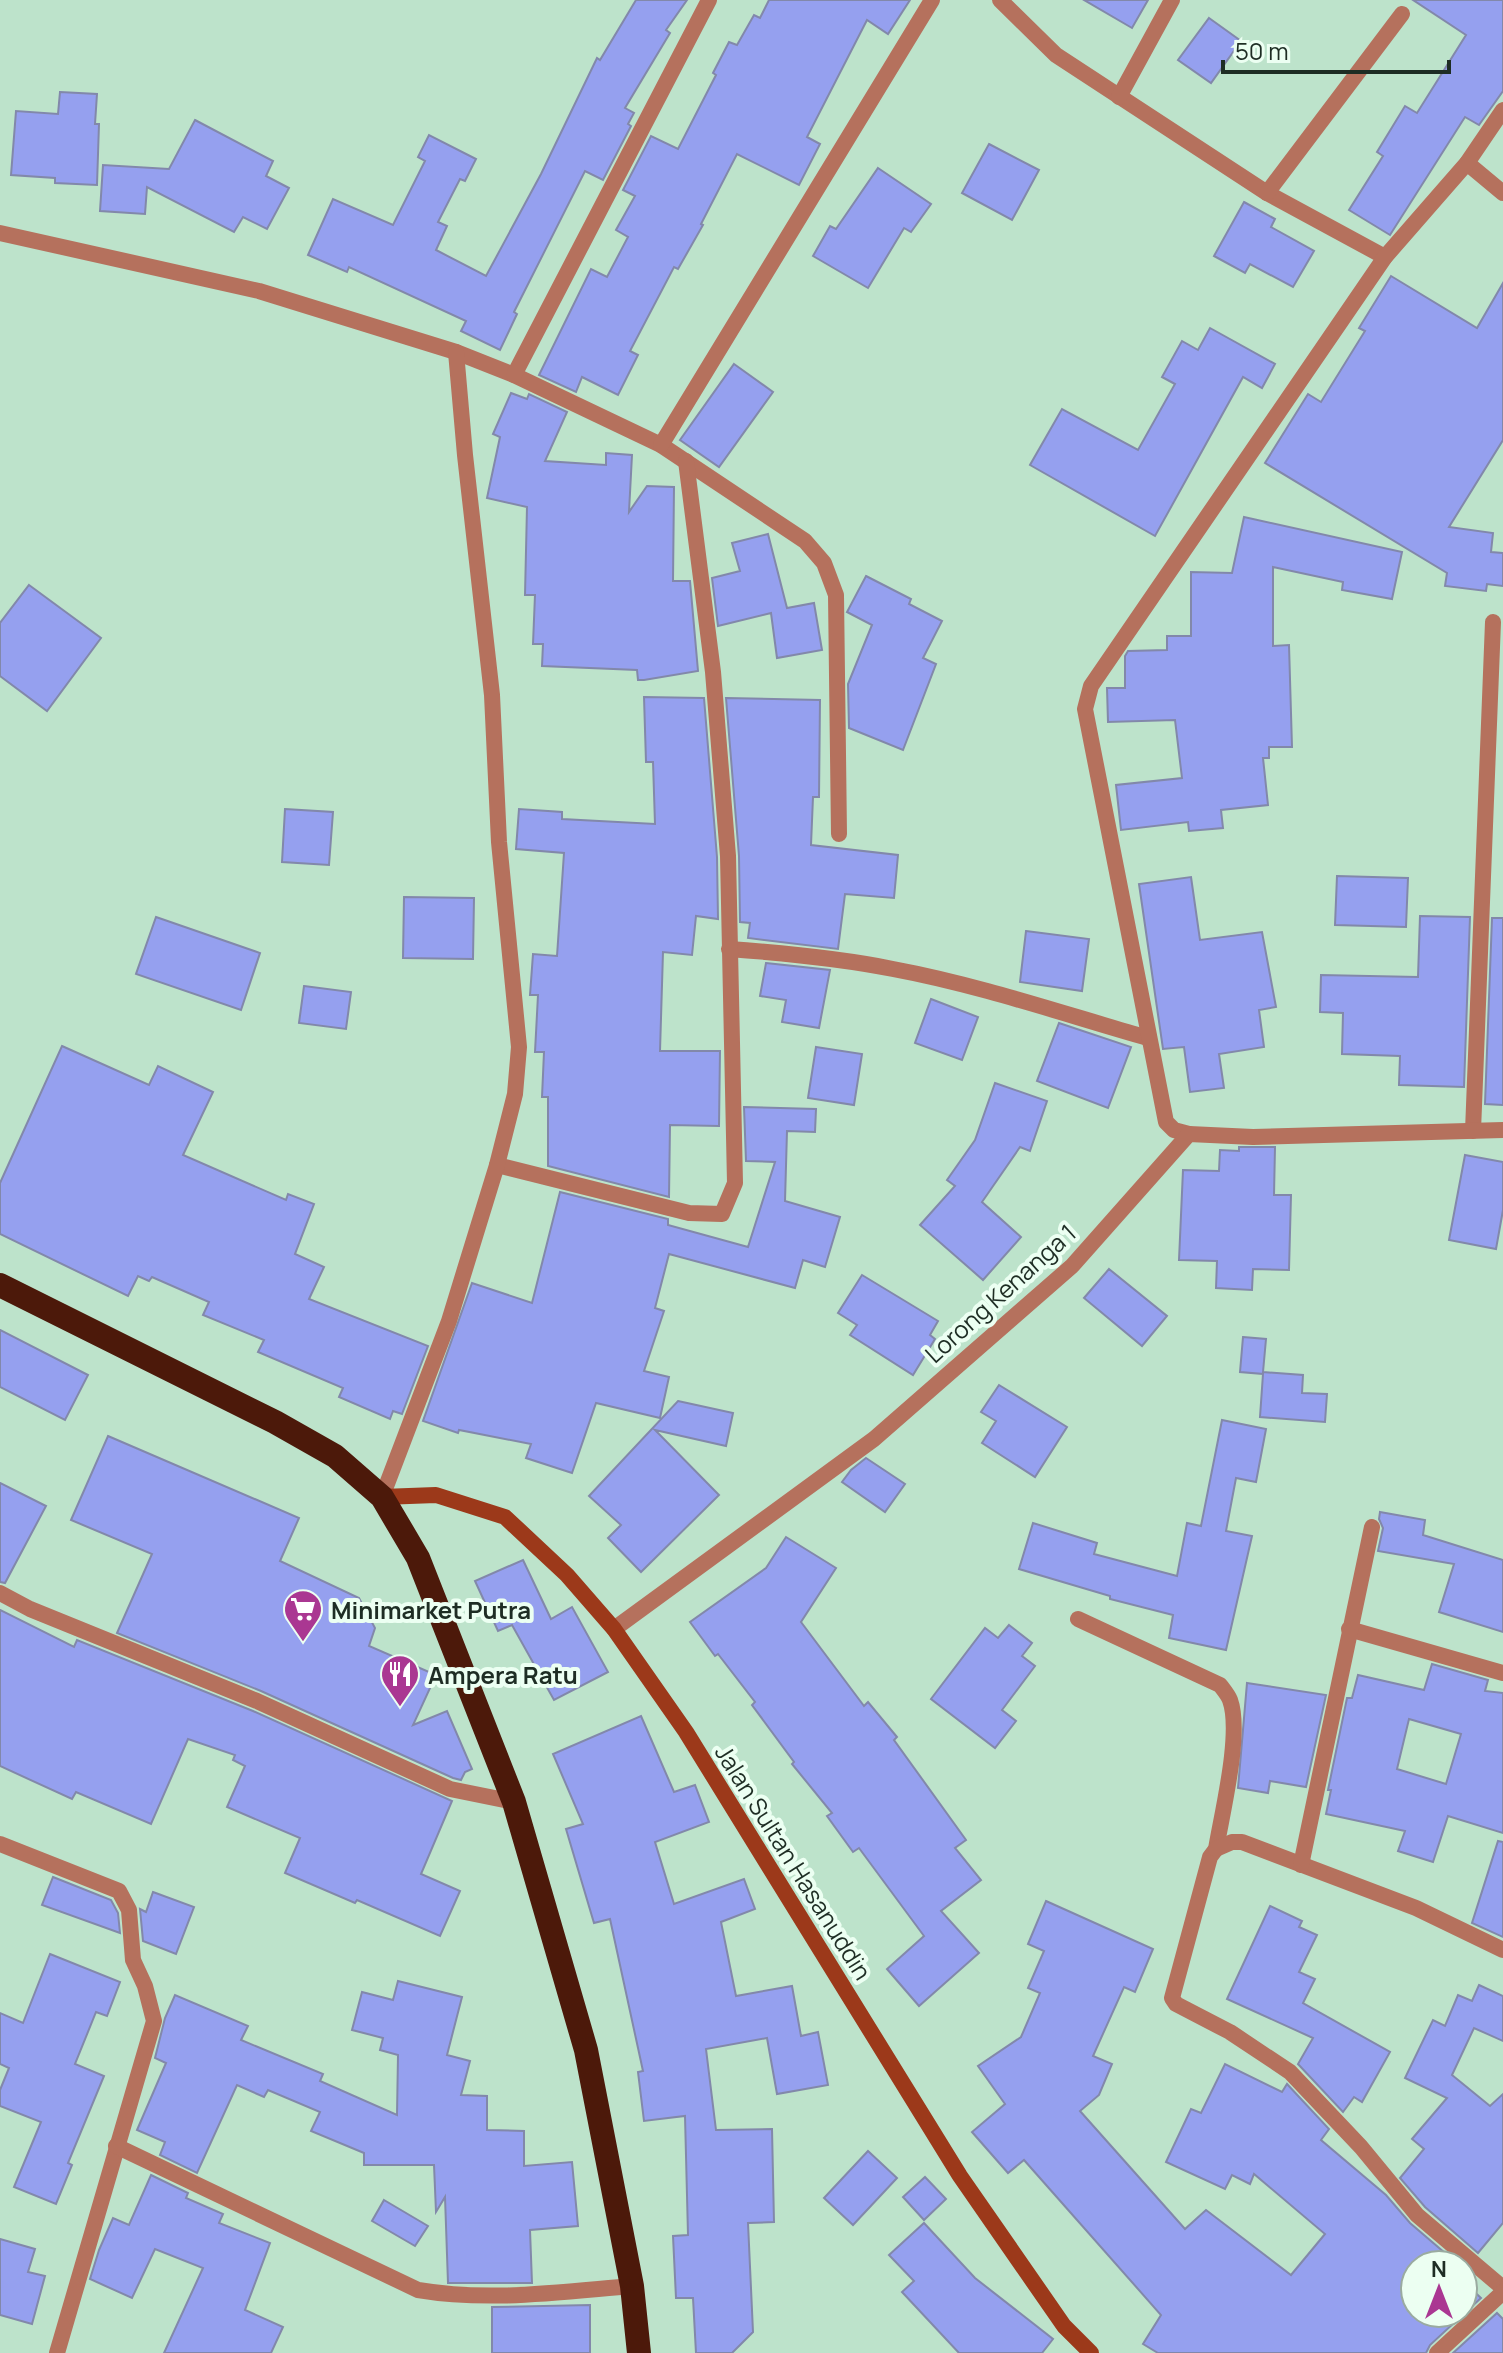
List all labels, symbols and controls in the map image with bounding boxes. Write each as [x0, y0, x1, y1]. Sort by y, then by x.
scale bar [1223, 24, 1449, 74]
text: 50 m [1235, 34, 1289, 67]
street label: Lorong Kenanga 1 [917, 1216, 1083, 1370]
supermarket icon: Minimarket Putra [282, 1588, 324, 1643]
place label: Minimarket Putra [331, 1593, 531, 1626]
restaurant icon: Ampera Ratu [379, 1653, 421, 1708]
place label: Ampera Ratu [428, 1658, 578, 1691]
street label: Jalan Sultan Hasanuddin [708, 1738, 880, 1986]
north arrow [1399, 2249, 1479, 2329]
text: N [1431, 2254, 1447, 2284]

